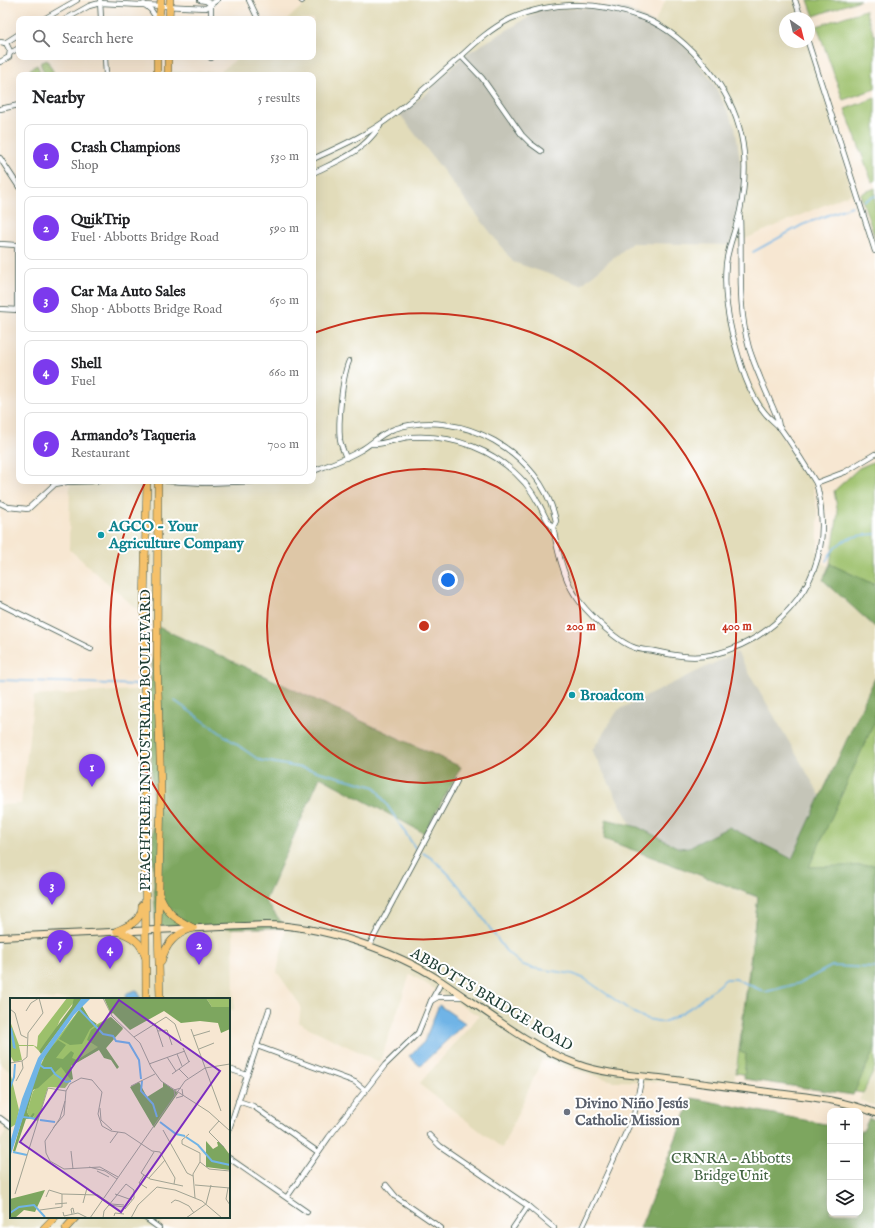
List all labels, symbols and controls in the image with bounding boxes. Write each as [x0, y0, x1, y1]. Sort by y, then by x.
north arrow [779, 12, 815, 48]
search box [16, 16, 316, 60]
icon: search [30, 27, 52, 49]
text: Search here [62, 29, 133, 48]
text: Nearby [32, 88, 85, 109]
text: 5 results [258, 90, 300, 107]
text: Crash Champions [71, 138, 180, 157]
text: 1 [44, 148, 48, 165]
text: 530 m [270, 148, 299, 165]
text: Shop [71, 157, 99, 174]
text: QuikTrip [71, 210, 130, 229]
text: 2 [43, 220, 49, 237]
text: 590 m [269, 220, 299, 237]
text: Fuel · Abbotts Bridge Road [71, 229, 219, 246]
text: Car Ma Auto Sales [71, 282, 186, 301]
text: 3 [44, 292, 48, 309]
text: 650 m [270, 292, 299, 309]
text: Shop · Abbotts Bridge Road [71, 301, 222, 318]
text: Shell [71, 354, 102, 373]
text: 4 [43, 364, 49, 381]
text: 660 m [269, 364, 299, 381]
text: Fuel [71, 373, 95, 390]
text: Armando's Taqueria [71, 426, 196, 445]
text: 5 [44, 436, 48, 453]
text: 700 m [267, 436, 299, 453]
text: Restaurant [71, 445, 130, 462]
place label: AGCO - Your Agriculture Company [108, 517, 245, 553]
marker: AGCO - Your Agriculture Company [96, 530, 106, 540]
your location [438, 570, 458, 590]
street label: PEACHTREE INDUSTRIAL BOULEVARD [136, 589, 155, 891]
centre of rings [417, 619, 431, 633]
text: 200 m [566, 619, 596, 634]
text: 400 m [722, 619, 753, 634]
place label: Broadcom [580, 686, 645, 705]
marker: Broadcom [567, 690, 577, 700]
pin: 1 [79, 754, 105, 787]
pin: 3 [39, 872, 65, 905]
pin: 5 [47, 930, 73, 963]
pin: 2 [186, 932, 212, 965]
pin: 4 [97, 936, 123, 969]
street label: ABBOTTS BRIDGE ROAD [406, 943, 576, 1055]
inset map [10, 998, 230, 1218]
place label: Divino Niño Jesús Catholic Mission [575, 1094, 689, 1130]
marker: Divino Niño Jesús Catholic Mission [562, 1107, 572, 1117]
map controls [827, 1108, 863, 1216]
button: + [827, 1108, 863, 1144]
button: − [827, 1144, 863, 1180]
park label: CRNRA - Abbotts Bridge Unit [671, 1149, 791, 1185]
button: layers [827, 1180, 863, 1216]

